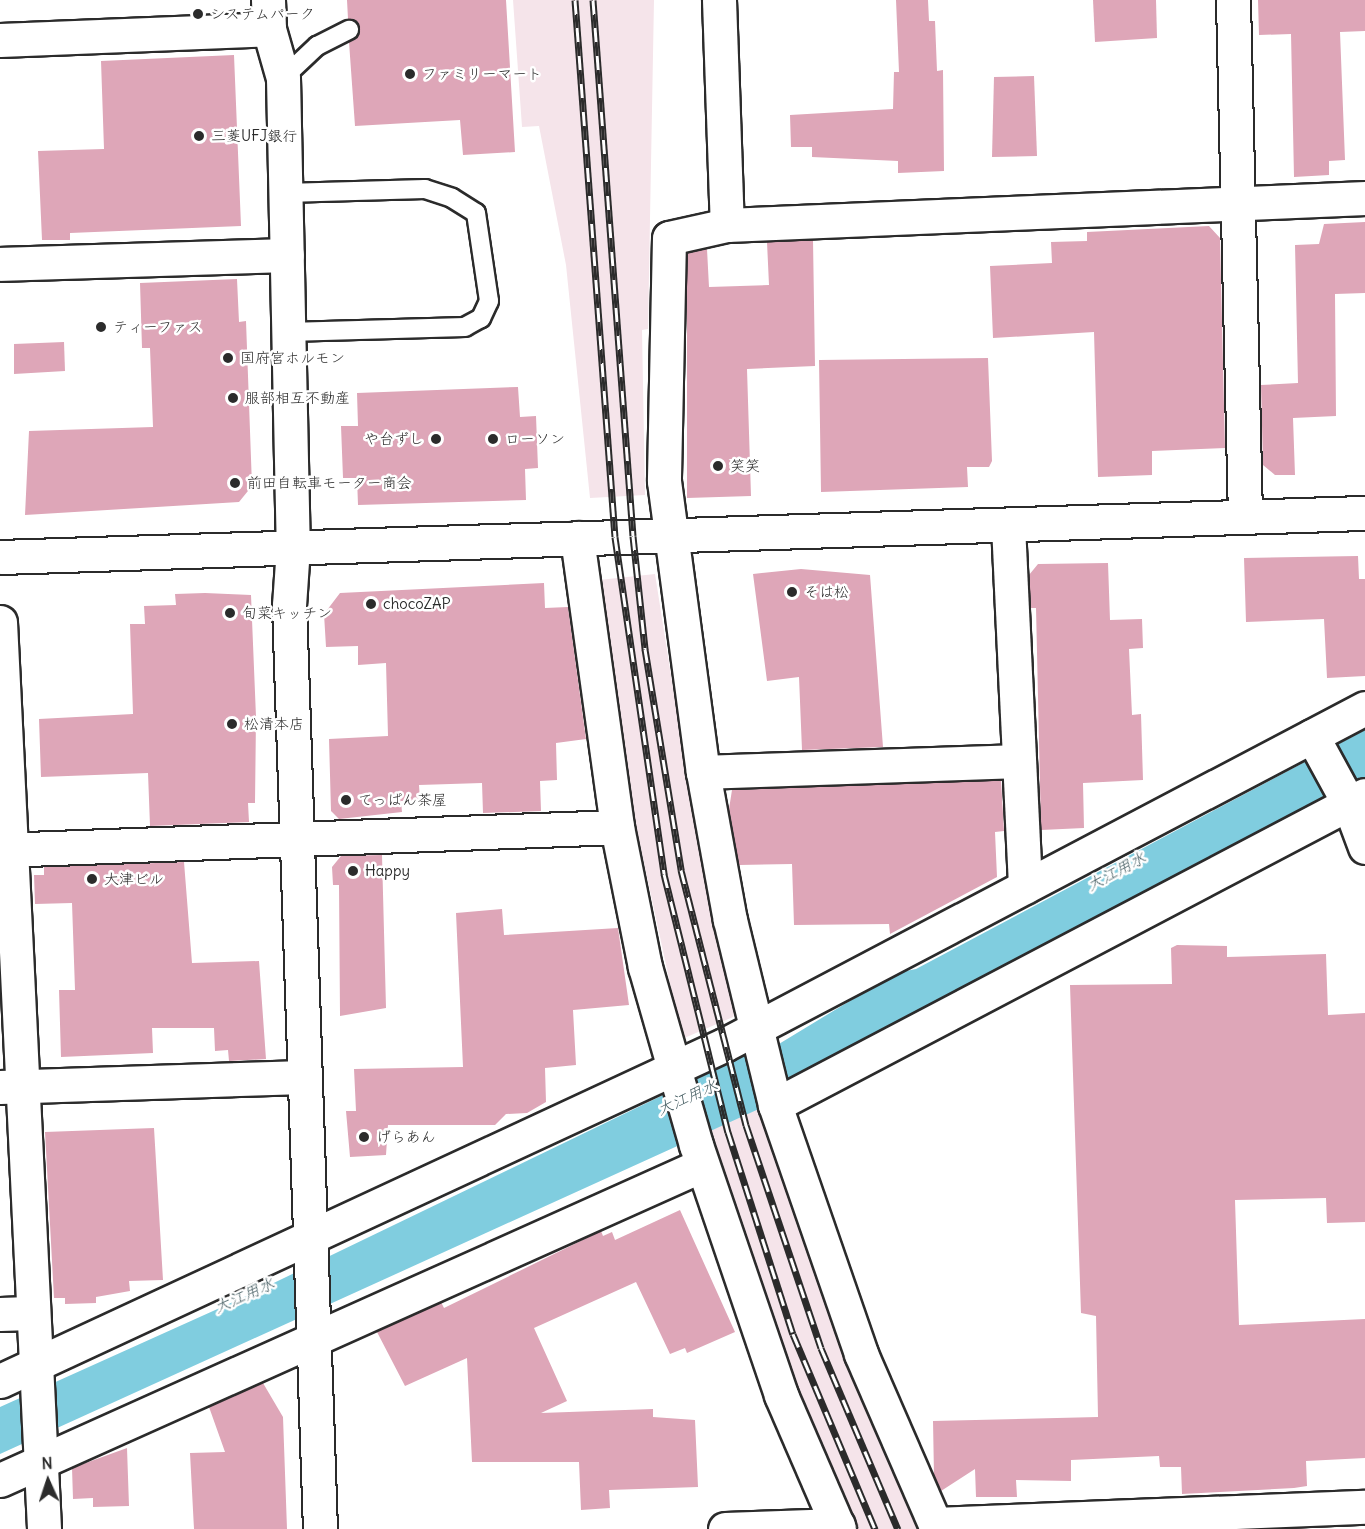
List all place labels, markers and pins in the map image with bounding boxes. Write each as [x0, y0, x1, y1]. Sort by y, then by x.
place label: システムパーク [210, 5, 315, 23]
marker: システムパーク [191, 7, 205, 21]
place label: ファミリーマート [422, 65, 542, 83]
marker: ファミリーマート [403, 67, 417, 81]
place label: 三菱UFJ銀行 [211, 127, 297, 145]
marker: 三菱UFJ銀行 [192, 129, 206, 143]
place label: ティーファス [113, 318, 203, 336]
marker: ティーファス [94, 320, 108, 334]
place label: 国府宮ホルモン [240, 349, 345, 367]
marker: 国府宮ホルモン [221, 351, 235, 365]
place label: 服部相互不動産 [245, 389, 350, 407]
marker: 服部相互不動産 [226, 391, 240, 405]
place label: や台ずし [364, 430, 424, 448]
place label: ローソン [505, 430, 565, 448]
marker: や台ずし [429, 432, 443, 446]
marker: ローソン [486, 432, 500, 446]
place label: 笑笑 [730, 457, 760, 475]
marker: 笑笑 [711, 459, 725, 473]
place label: 前田自転車モーター商会 [247, 474, 412, 492]
marker: 前田自転車モーター商会 [228, 476, 242, 490]
place label: そは松 [804, 583, 849, 601]
marker: そは松 [785, 585, 799, 599]
place label: chocoZAP [383, 595, 451, 613]
marker: chocoZAP [364, 597, 378, 611]
place label: 旬菜キッチン [242, 604, 332, 622]
marker: 旬菜キッチン [223, 606, 237, 620]
place label: 松清本店 [244, 715, 304, 733]
marker: 松清本店 [225, 717, 239, 731]
place label: てっぱん茶屋 [358, 791, 448, 809]
marker: てっぱん茶屋 [339, 793, 353, 807]
place label: Happy [365, 862, 410, 880]
marker: Happy [346, 864, 360, 878]
place label: 大津ビル [104, 870, 164, 888]
marker: 大津ビル [85, 872, 99, 886]
place label: げらあん [376, 1128, 436, 1146]
marker: げらあん [357, 1130, 371, 1144]

